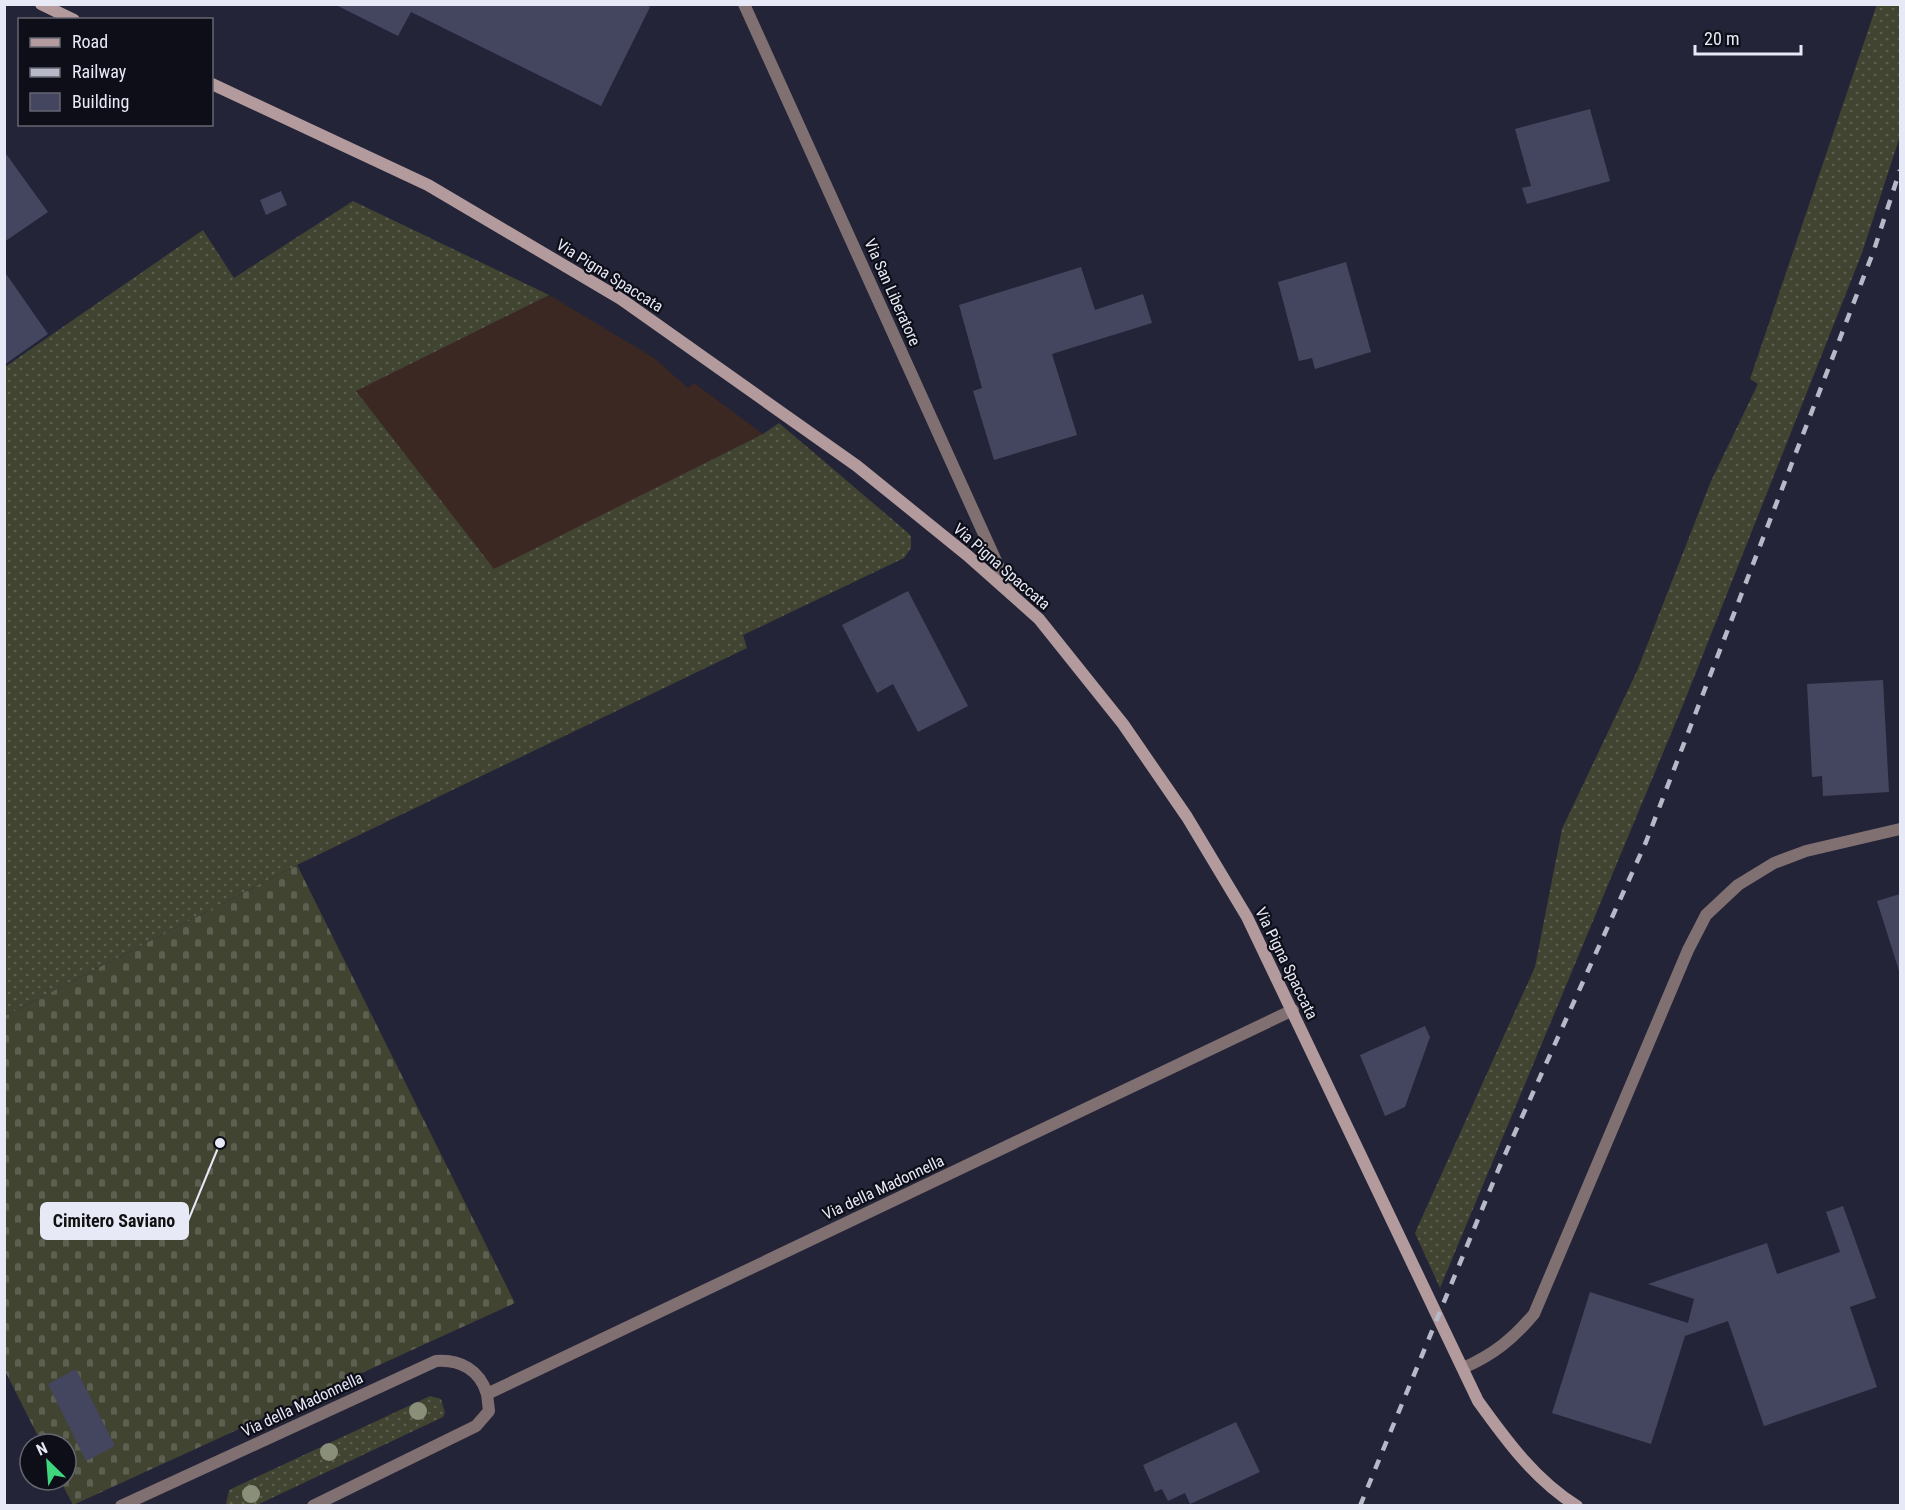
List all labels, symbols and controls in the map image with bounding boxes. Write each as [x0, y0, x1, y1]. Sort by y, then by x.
legend [18, 18, 213, 126]
scale bar [1695, 18, 1802, 56]
text: 20 m [1704, 28, 1739, 49]
text: Road [72, 31, 108, 52]
text: Railway [72, 61, 127, 82]
text: Building [72, 91, 129, 112]
street label: Via Pigna Spaccata [553, 235, 667, 316]
street label: Via San Liberatore [860, 236, 925, 349]
street label: Via Pigna Spaccata [949, 519, 1054, 614]
street label: Via Pigna Spaccata [1251, 904, 1322, 1022]
street label: Via della Madonnella [819, 1151, 947, 1224]
callout: Cimitero Saviano [41, 1203, 188, 1239]
text: Cimitero Saviano [53, 1210, 175, 1231]
street label: Via della Madonnella [238, 1368, 366, 1441]
north arrow [18, 1432, 78, 1492]
text: N [33, 1438, 50, 1460]

